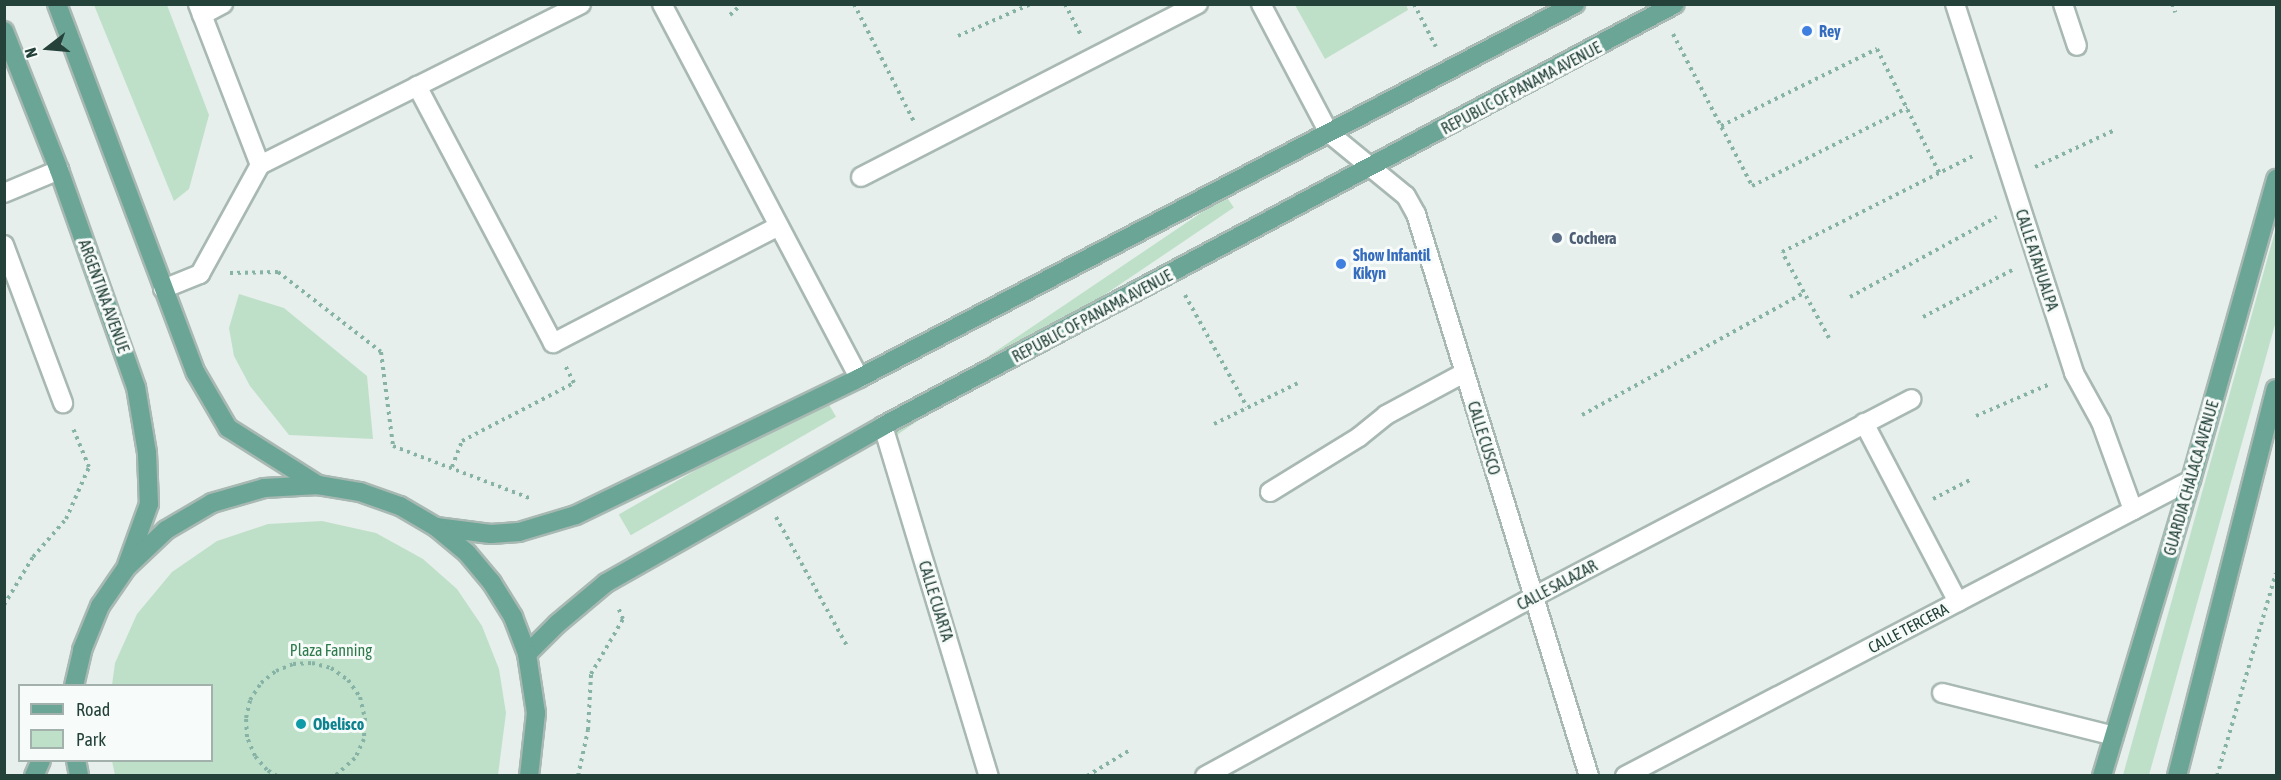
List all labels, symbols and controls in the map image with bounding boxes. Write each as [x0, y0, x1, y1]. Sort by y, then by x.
north arrow [18, 18, 78, 78]
place label: Rey [1819, 21, 1841, 41]
marker: Rey [1800, 24, 1814, 38]
street label: REPUBLIC OF PANAMA AVENUE [1438, 38, 1604, 138]
text: N [21, 46, 41, 60]
street label: CALLE ATAHUALPA [2012, 207, 2062, 313]
place label: Cochera [1569, 228, 1617, 248]
marker: Cochera [1550, 231, 1564, 245]
street label: ARGENTINA AVENUE [75, 237, 133, 355]
place label: Show Infantil Kikyn [1353, 245, 1431, 283]
marker: Show Infantil Kikyn [1334, 257, 1348, 271]
street label: REPUBLIC OF PANAMA AVENUE [1009, 266, 1175, 366]
street label: GUARDIA CHALACA AVENUE [2160, 398, 2222, 558]
street label: CALLE CUSCO [1464, 399, 1504, 477]
street label: CALLE SALAZAR [1514, 556, 1600, 614]
street label: CALLE CUARTA [915, 558, 957, 644]
street label: CALLE TERCERA [1865, 599, 1951, 657]
park label: Plaza Fanning [290, 640, 372, 660]
legend [18, 684, 213, 762]
text: Road [76, 699, 110, 720]
place label: Obelisco [313, 714, 364, 734]
marker: Obelisco [294, 717, 308, 731]
text: Park [76, 729, 106, 750]

